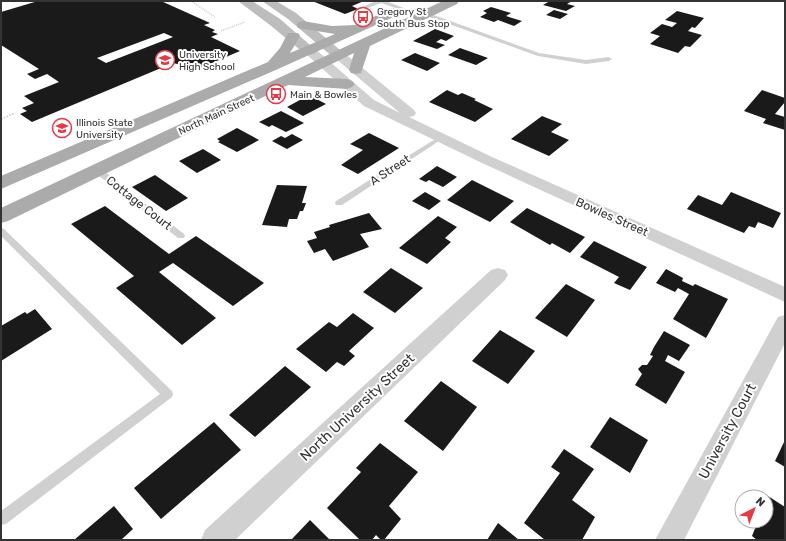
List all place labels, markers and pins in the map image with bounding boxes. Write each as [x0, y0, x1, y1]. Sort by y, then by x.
bus stop icon: Gregory St South Bus Stop [352, 6, 374, 28]
place label: Gregory St South Bus Stop [377, 6, 450, 30]
school or university icon: University High School [154, 49, 176, 71]
place label: University High School [179, 49, 235, 73]
bus stop icon: Main & Bowles [265, 83, 287, 105]
place label: Main & Bowles [290, 89, 357, 101]
school or university icon: Illinois State University [51, 117, 73, 139]
place label: Illinois State University [76, 117, 133, 141]

